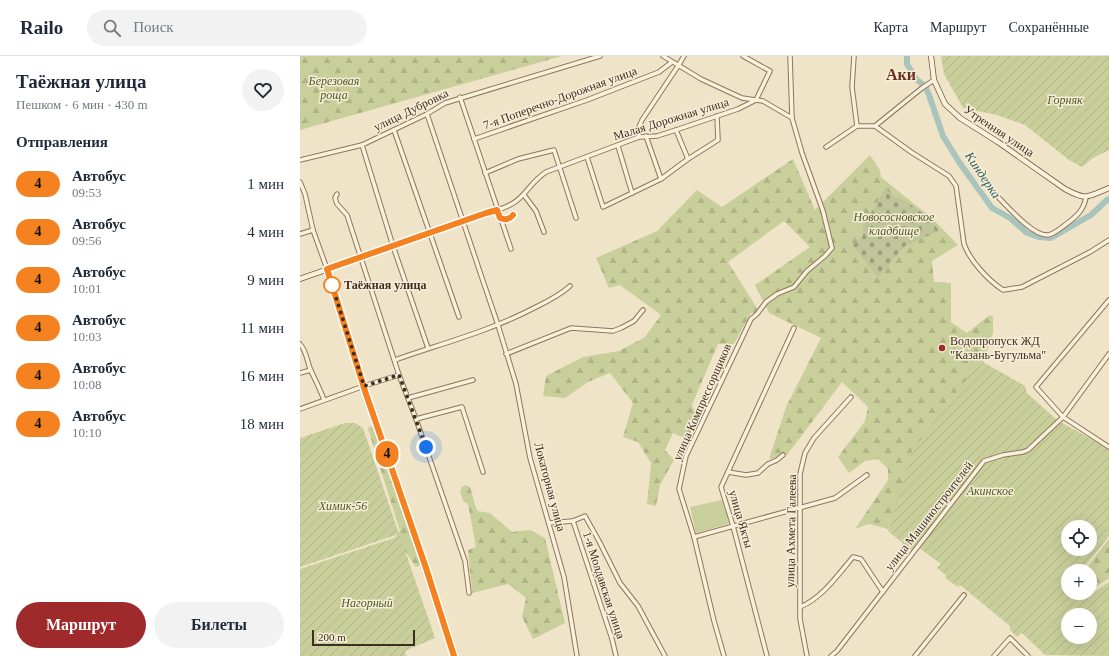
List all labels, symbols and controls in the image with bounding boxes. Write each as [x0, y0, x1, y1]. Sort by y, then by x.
search box [87, 10, 367, 46]
text: Railo [20, 17, 63, 38]
icon: search [101, 17, 123, 39]
text: Поиск [133, 19, 174, 35]
text: Карта [873, 20, 908, 35]
text: Маршрут [930, 20, 986, 35]
text: Сохранённые [1008, 20, 1089, 35]
street label: 7-я Поперечно-Дорожная улица [481, 63, 639, 132]
district label: Аки [886, 66, 916, 83]
button: heart [242, 69, 284, 111]
text: Таёжная улица [16, 71, 146, 92]
park label: Березовая роща [308, 74, 360, 102]
street label: улица Дубровка [371, 86, 451, 134]
park label: Горняк [1046, 93, 1083, 107]
street label: Малая Дорожная улица [612, 95, 731, 143]
text: Пешком · 6 мин · 430 m [16, 97, 148, 112]
street label: Утренняя улица [961, 102, 1037, 160]
text: Отправления [16, 134, 108, 150]
water label: Киндерка [961, 148, 1004, 202]
text: Автобус [72, 168, 126, 184]
text: 4 [35, 176, 42, 191]
text: 1 мин [247, 176, 284, 192]
text: 09:53 [72, 185, 102, 200]
park label: Новососновское кладбище [853, 210, 935, 238]
text: Автобус [72, 216, 126, 232]
text: 4 [35, 224, 42, 239]
text: 4 мин [247, 224, 284, 240]
text: 09:56 [72, 233, 102, 248]
text: Автобус [72, 264, 126, 280]
text: 4 [35, 272, 42, 287]
text: 9 мин [247, 272, 284, 288]
marker: Таёжная улица [323, 276, 341, 294]
place label: Таёжная улица [344, 278, 426, 292]
text: 10:01 [72, 281, 102, 296]
text: Автобус [72, 312, 126, 328]
text: 4 [35, 320, 42, 335]
text: 11 мин [240, 320, 284, 336]
text: 10:03 [72, 329, 102, 344]
place label: Водопропуск ЖД "Казань-Бугульма" [950, 334, 1046, 362]
street label: улица Компрессорщиков [670, 341, 734, 463]
marker: Водопропуск ЖД "Казань-Бугульма" [937, 343, 947, 353]
text: Автобус [72, 360, 126, 376]
text: 4 [35, 368, 42, 383]
text: 16 мин [240, 368, 284, 384]
text: 10:08 [72, 377, 102, 392]
text: Автобус [72, 408, 126, 424]
text: 4 [35, 416, 42, 431]
text: 18 мин [240, 416, 284, 432]
text: 10:10 [72, 425, 102, 440]
your location [416, 437, 436, 457]
line badge: 4 [374, 441, 400, 467]
street label: Локаторная улица [531, 441, 569, 534]
text: 4 [384, 446, 391, 461]
street label: улица Машиностроителей [882, 458, 976, 573]
street label: улица Ахмета Галеева [783, 473, 799, 588]
park label: Акинское [966, 484, 1014, 498]
street label: улица Якты [726, 488, 756, 550]
park label: Химик-56 [318, 499, 367, 513]
map controls [1061, 520, 1097, 644]
button: locate [1061, 520, 1097, 556]
street label: 1-я Молдавская улица [580, 529, 628, 641]
button: + [1061, 564, 1097, 600]
park label: Нагорный [340, 596, 393, 610]
button: Маршрут [16, 602, 146, 648]
button: Билеты [154, 602, 284, 648]
button: − [1061, 608, 1097, 644]
scale bar [312, 628, 415, 647]
text: 200 m [318, 631, 346, 643]

